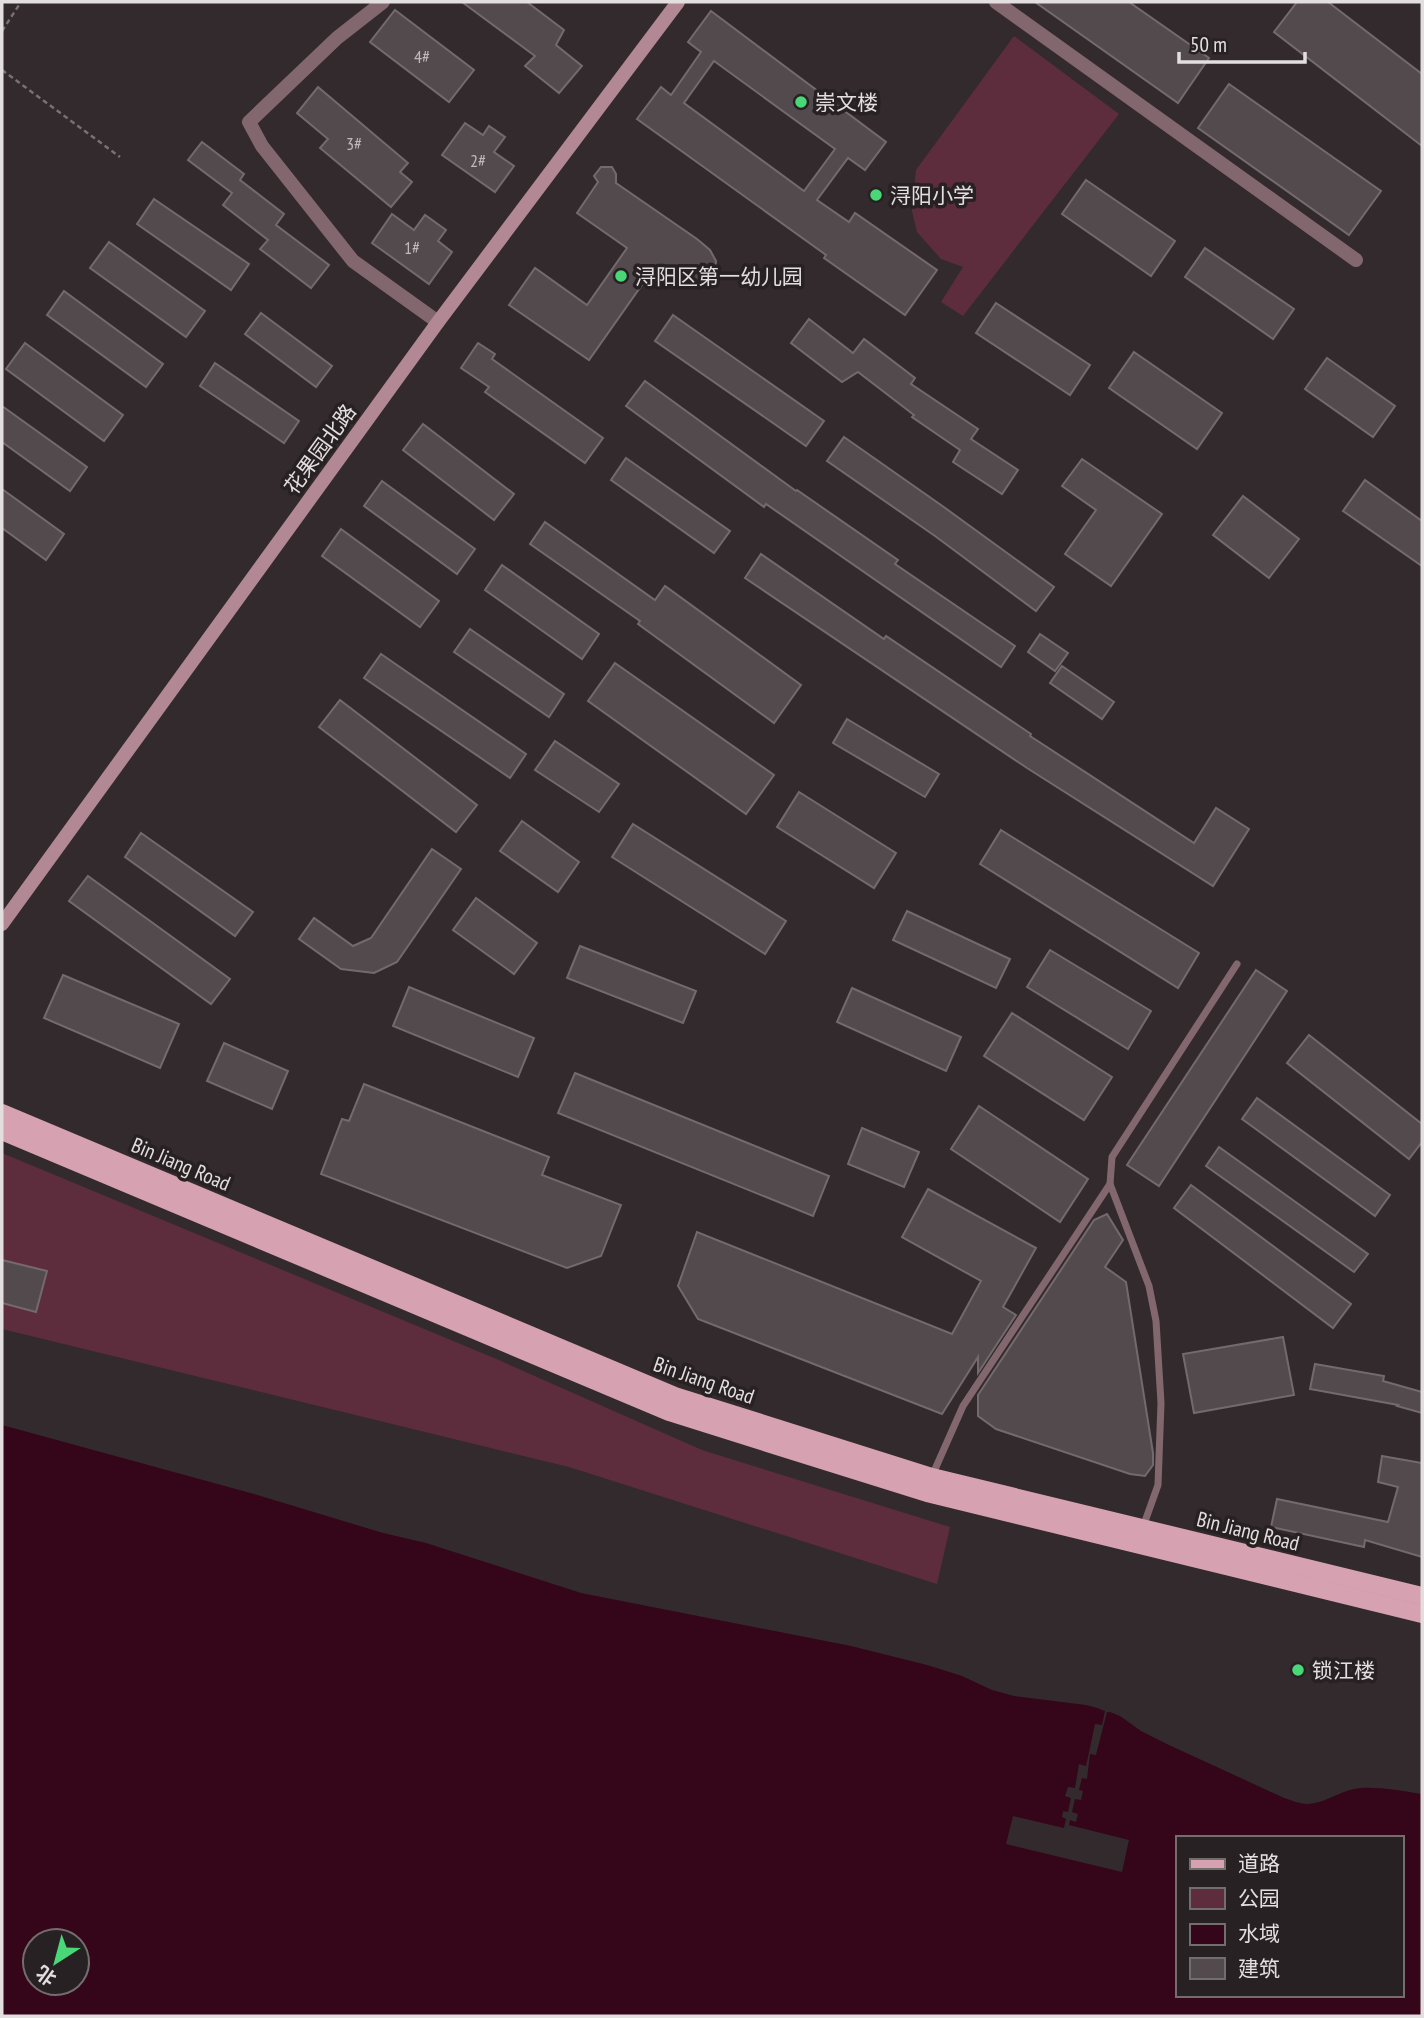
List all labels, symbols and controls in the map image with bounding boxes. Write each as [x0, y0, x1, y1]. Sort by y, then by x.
scale bar [1179, 21, 1305, 65]
text: 50 m [1190, 31, 1227, 58]
house number: 4# [414, 45, 430, 68]
place label: 崇文楼 [815, 89, 878, 116]
marker: 崇文楼 [793, 94, 809, 110]
house number: 3# [346, 132, 362, 155]
house number: 2# [470, 149, 486, 172]
place label: 浔阳小学 [890, 182, 974, 209]
marker: 浔阳小学 [868, 187, 884, 203]
house number: 1# [404, 236, 420, 259]
place label: 浔阳区第一幼儿园 [635, 263, 803, 290]
marker: 浔阳区第一幼儿园 [613, 268, 629, 284]
street label: 花果园北路 [278, 399, 362, 499]
street label: Bin Jiang Road [128, 1131, 234, 1197]
street label: Bin Jiang Road [650, 1350, 758, 1410]
street label: Bin Jiang Road [1194, 1505, 1302, 1557]
place label: 锁江楼 [1312, 1657, 1375, 1684]
marker: 锁江楼 [1290, 1662, 1306, 1678]
legend [1176, 1836, 1403, 1997]
text: 道路 [1238, 1850, 1280, 1877]
text: 公园 [1238, 1885, 1280, 1912]
text: 水域 [1238, 1920, 1280, 1947]
north arrow [21, 1927, 91, 1997]
text: 建筑 [1238, 1955, 1280, 1982]
text: 北 [31, 1960, 61, 1991]

